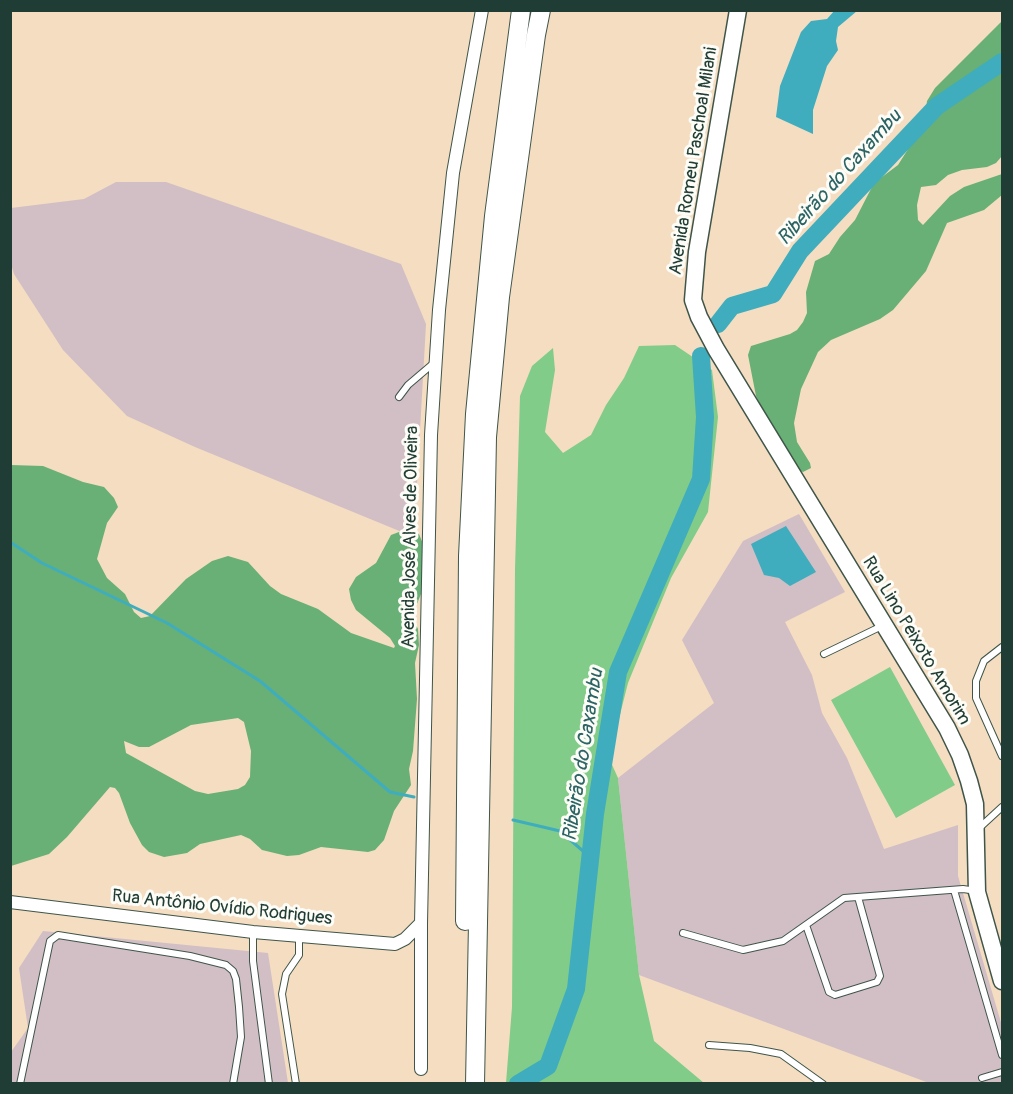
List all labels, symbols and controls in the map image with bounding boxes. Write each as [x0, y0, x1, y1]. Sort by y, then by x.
street label: Avenida Romeu Paschoal Milani [665, 46, 723, 276]
water label: Ribeirão do Caxambu [773, 105, 907, 251]
street label: Avenida José Alves de Oliveira [398, 426, 424, 648]
street label: Rua Lino Peixoto Amorim [857, 553, 975, 729]
water label: Ribeirão do Caxambu [559, 667, 609, 843]
street label: Rua Antônio Ovídio Rodrigues [111, 886, 333, 930]

